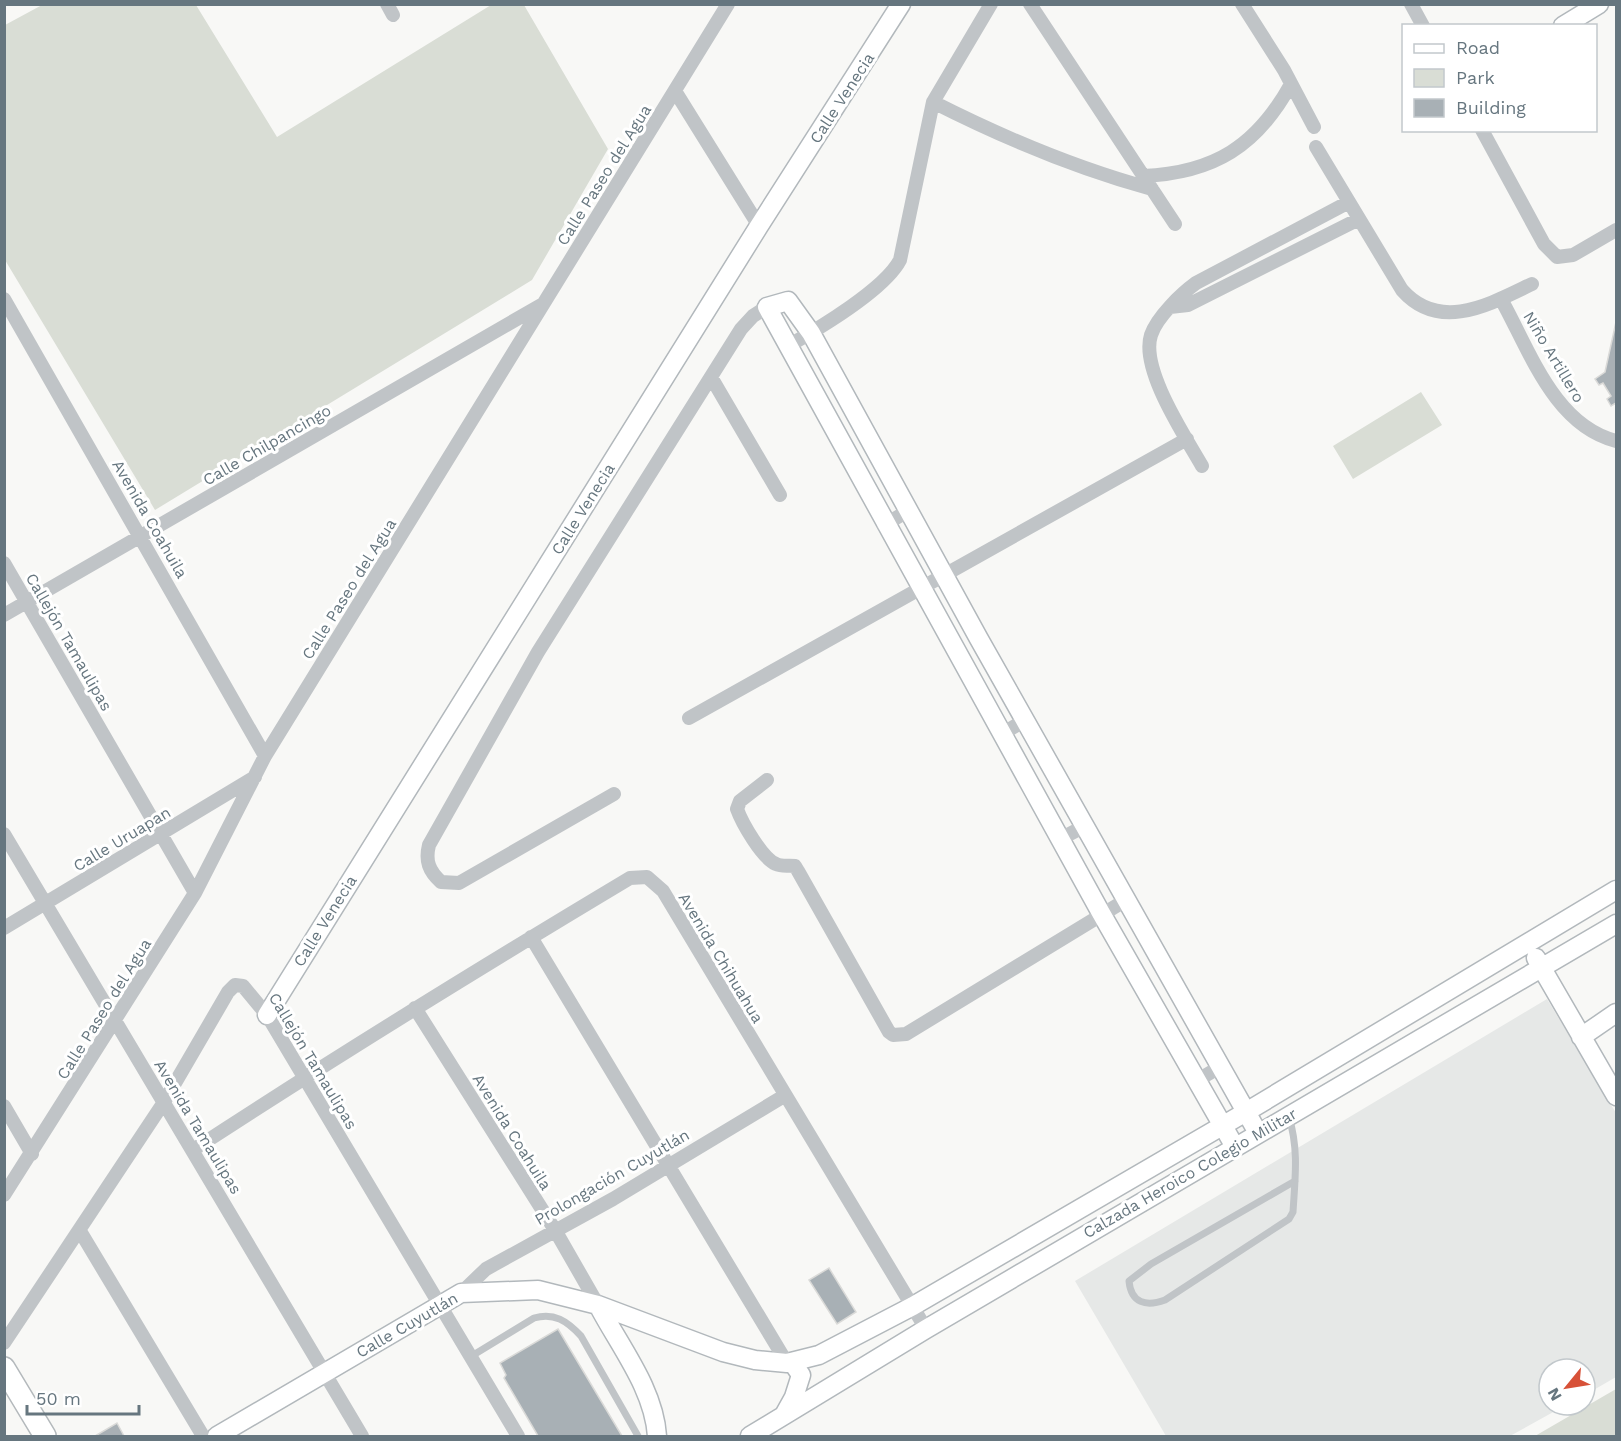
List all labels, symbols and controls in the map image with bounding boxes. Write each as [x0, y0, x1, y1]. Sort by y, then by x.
legend [1402, 24, 1597, 132]
text: Road [1456, 37, 1500, 58]
street label: Calle Venecia [806, 49, 878, 147]
text: Park [1456, 67, 1495, 88]
text: Building [1456, 97, 1526, 118]
street label: Calle Paseo del Agua [553, 101, 655, 249]
street label: Niño Artillero [1519, 308, 1589, 406]
street label: Calle Chilpancingo [200, 401, 334, 489]
street label: Avenida Coahuila [108, 456, 192, 582]
street label: Calle Venecia [547, 460, 619, 558]
street label: Calle Paseo del Agua [298, 515, 400, 663]
street label: Callejón Tamaulipas [22, 570, 116, 714]
street label: Calle Uruapan [70, 802, 174, 876]
street label: Calle Venecia [289, 872, 361, 970]
street label: Avenida Chihuahua [675, 889, 767, 1027]
street label: Calle Paseo del Agua [53, 935, 155, 1083]
street label: Callejón Tamaulipas [265, 989, 361, 1133]
street label: Avenida Tamaulipas [150, 1056, 246, 1198]
street label: Avenida Coahuila [469, 1070, 555, 1194]
street label: Calzada Heroico Colegio Militar [1080, 1104, 1301, 1242]
street label: Prolongación Cuyutlán [531, 1125, 693, 1229]
street label: Calle Cuyutlán [353, 1288, 461, 1362]
north arrow [1537, 1357, 1597, 1417]
scale bar [27, 1378, 140, 1416]
text: N [1543, 1384, 1566, 1404]
text: 50 m [36, 1388, 81, 1409]

